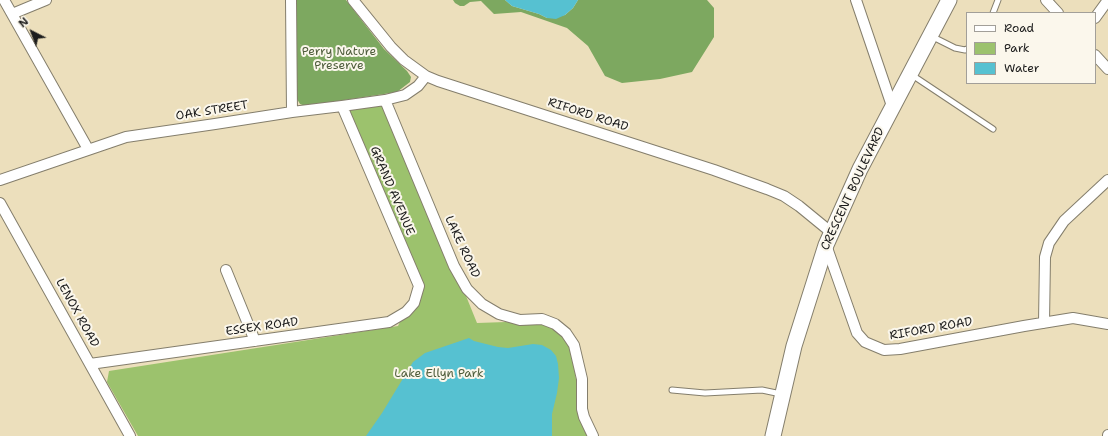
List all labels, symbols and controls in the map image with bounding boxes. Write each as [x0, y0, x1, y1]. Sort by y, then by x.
north arrow [12, 12, 52, 52]
legend [966, 12, 1096, 84]
text: N [15, 14, 32, 31]
text: Road [1004, 20, 1034, 36]
text: Park [1004, 40, 1030, 56]
park label: Perry Nature Preserve [302, 45, 376, 73]
text: Water [1004, 60, 1039, 76]
street label: RIFORD ROAD [546, 95, 630, 135]
street label: OAK STREET [175, 98, 249, 124]
street label: CRESCENT BOULEVARD [818, 125, 888, 253]
street label: GRAND AVENUE [367, 144, 417, 238]
street label: LAKE ROAD [441, 214, 483, 280]
street label: LENOX ROAD [52, 276, 102, 350]
street label: ESSEX ROAD [225, 315, 299, 339]
street label: RIFORD ROAD [888, 315, 974, 343]
park label: Lake Ellyn Park [394, 367, 484, 381]

